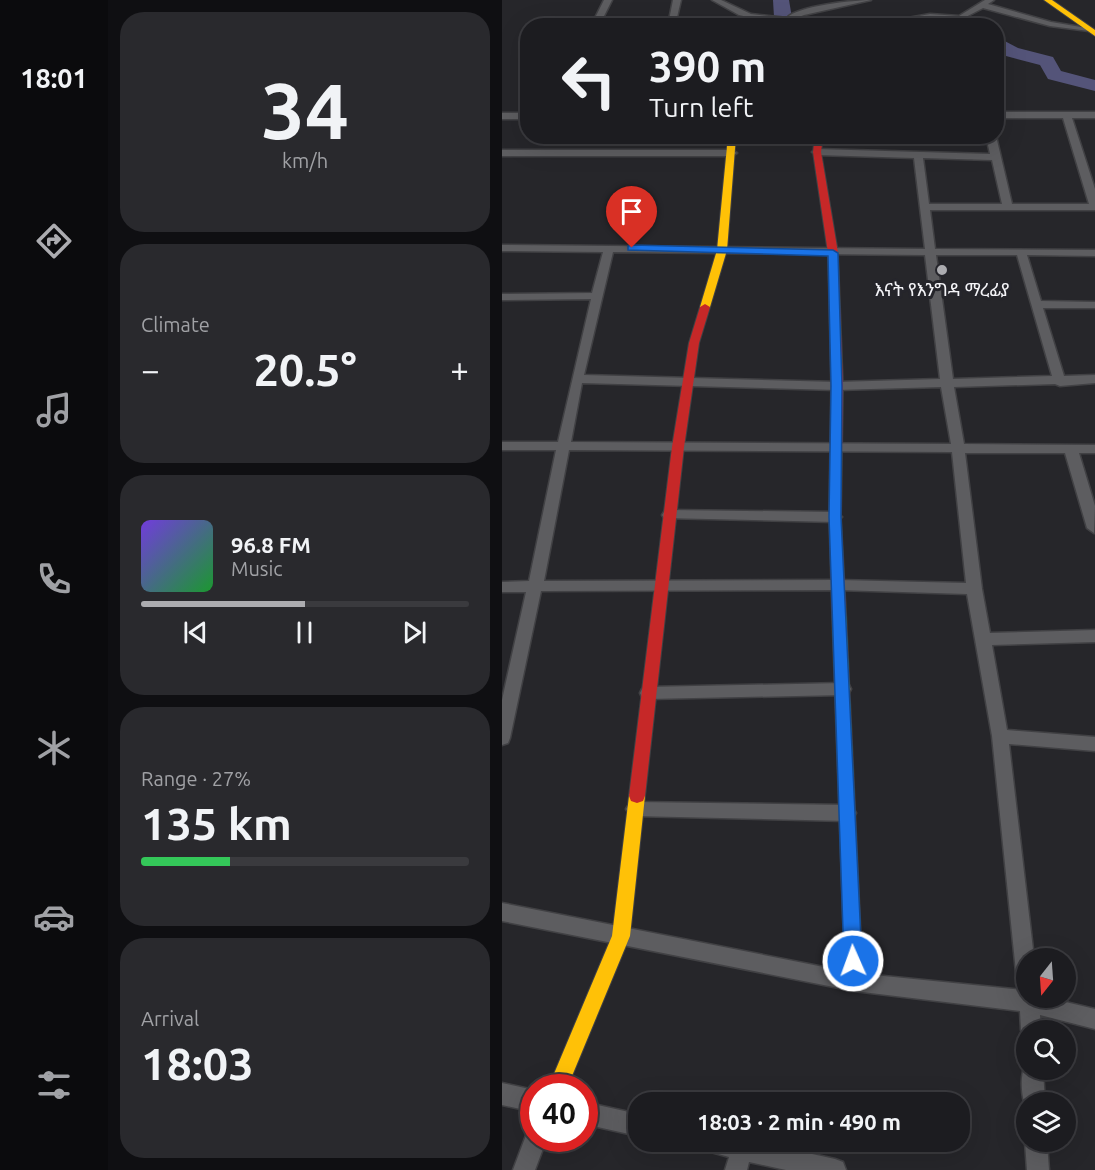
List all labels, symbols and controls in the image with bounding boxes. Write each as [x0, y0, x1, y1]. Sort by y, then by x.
icon: left [550, 42, 628, 120]
text: 390 m [649, 43, 766, 90]
text: 18:01 [20, 63, 88, 93]
text: 34 [261, 66, 349, 154]
text: Turn left [649, 92, 753, 122]
text: km/h [282, 149, 328, 172]
pin [606, 186, 657, 248]
icon: arrive [615, 195, 648, 228]
icon: directions [33, 220, 75, 262]
marker: እናት የእንግዳ ማረፊያ [935, 263, 949, 277]
place label: እናት የእንግዳ ማረፊያ [874, 279, 1010, 299]
text: Climate [141, 313, 210, 336]
text: 20.5° [253, 344, 357, 395]
text: − [141, 351, 160, 388]
text: + [450, 351, 469, 388]
icon: music [33, 389, 75, 431]
text: 96.8 FM [231, 532, 311, 557]
text: Music [231, 557, 283, 580]
icon: phone [33, 558, 75, 600]
icon: previous [179, 616, 212, 649]
icon: pause [288, 616, 321, 649]
icon: next [398, 616, 431, 649]
icon: climate [33, 727, 75, 769]
text: Range · 27% [141, 767, 251, 790]
text: 135 km [141, 798, 292, 849]
icon: car [33, 896, 75, 938]
position arrow [821, 929, 885, 993]
north arrow [1016, 948, 1076, 1008]
map controls [1016, 948, 1076, 1152]
text: Arrival [141, 1007, 199, 1030]
button: search [1016, 1020, 1076, 1080]
text: 18:03 [141, 1038, 254, 1089]
icon: filters [33, 1064, 75, 1106]
speed limit sign: 40 [520, 1074, 598, 1152]
button: layers [1016, 1092, 1076, 1152]
text: 18:03 · 2 min · 490 m [697, 1109, 901, 1134]

